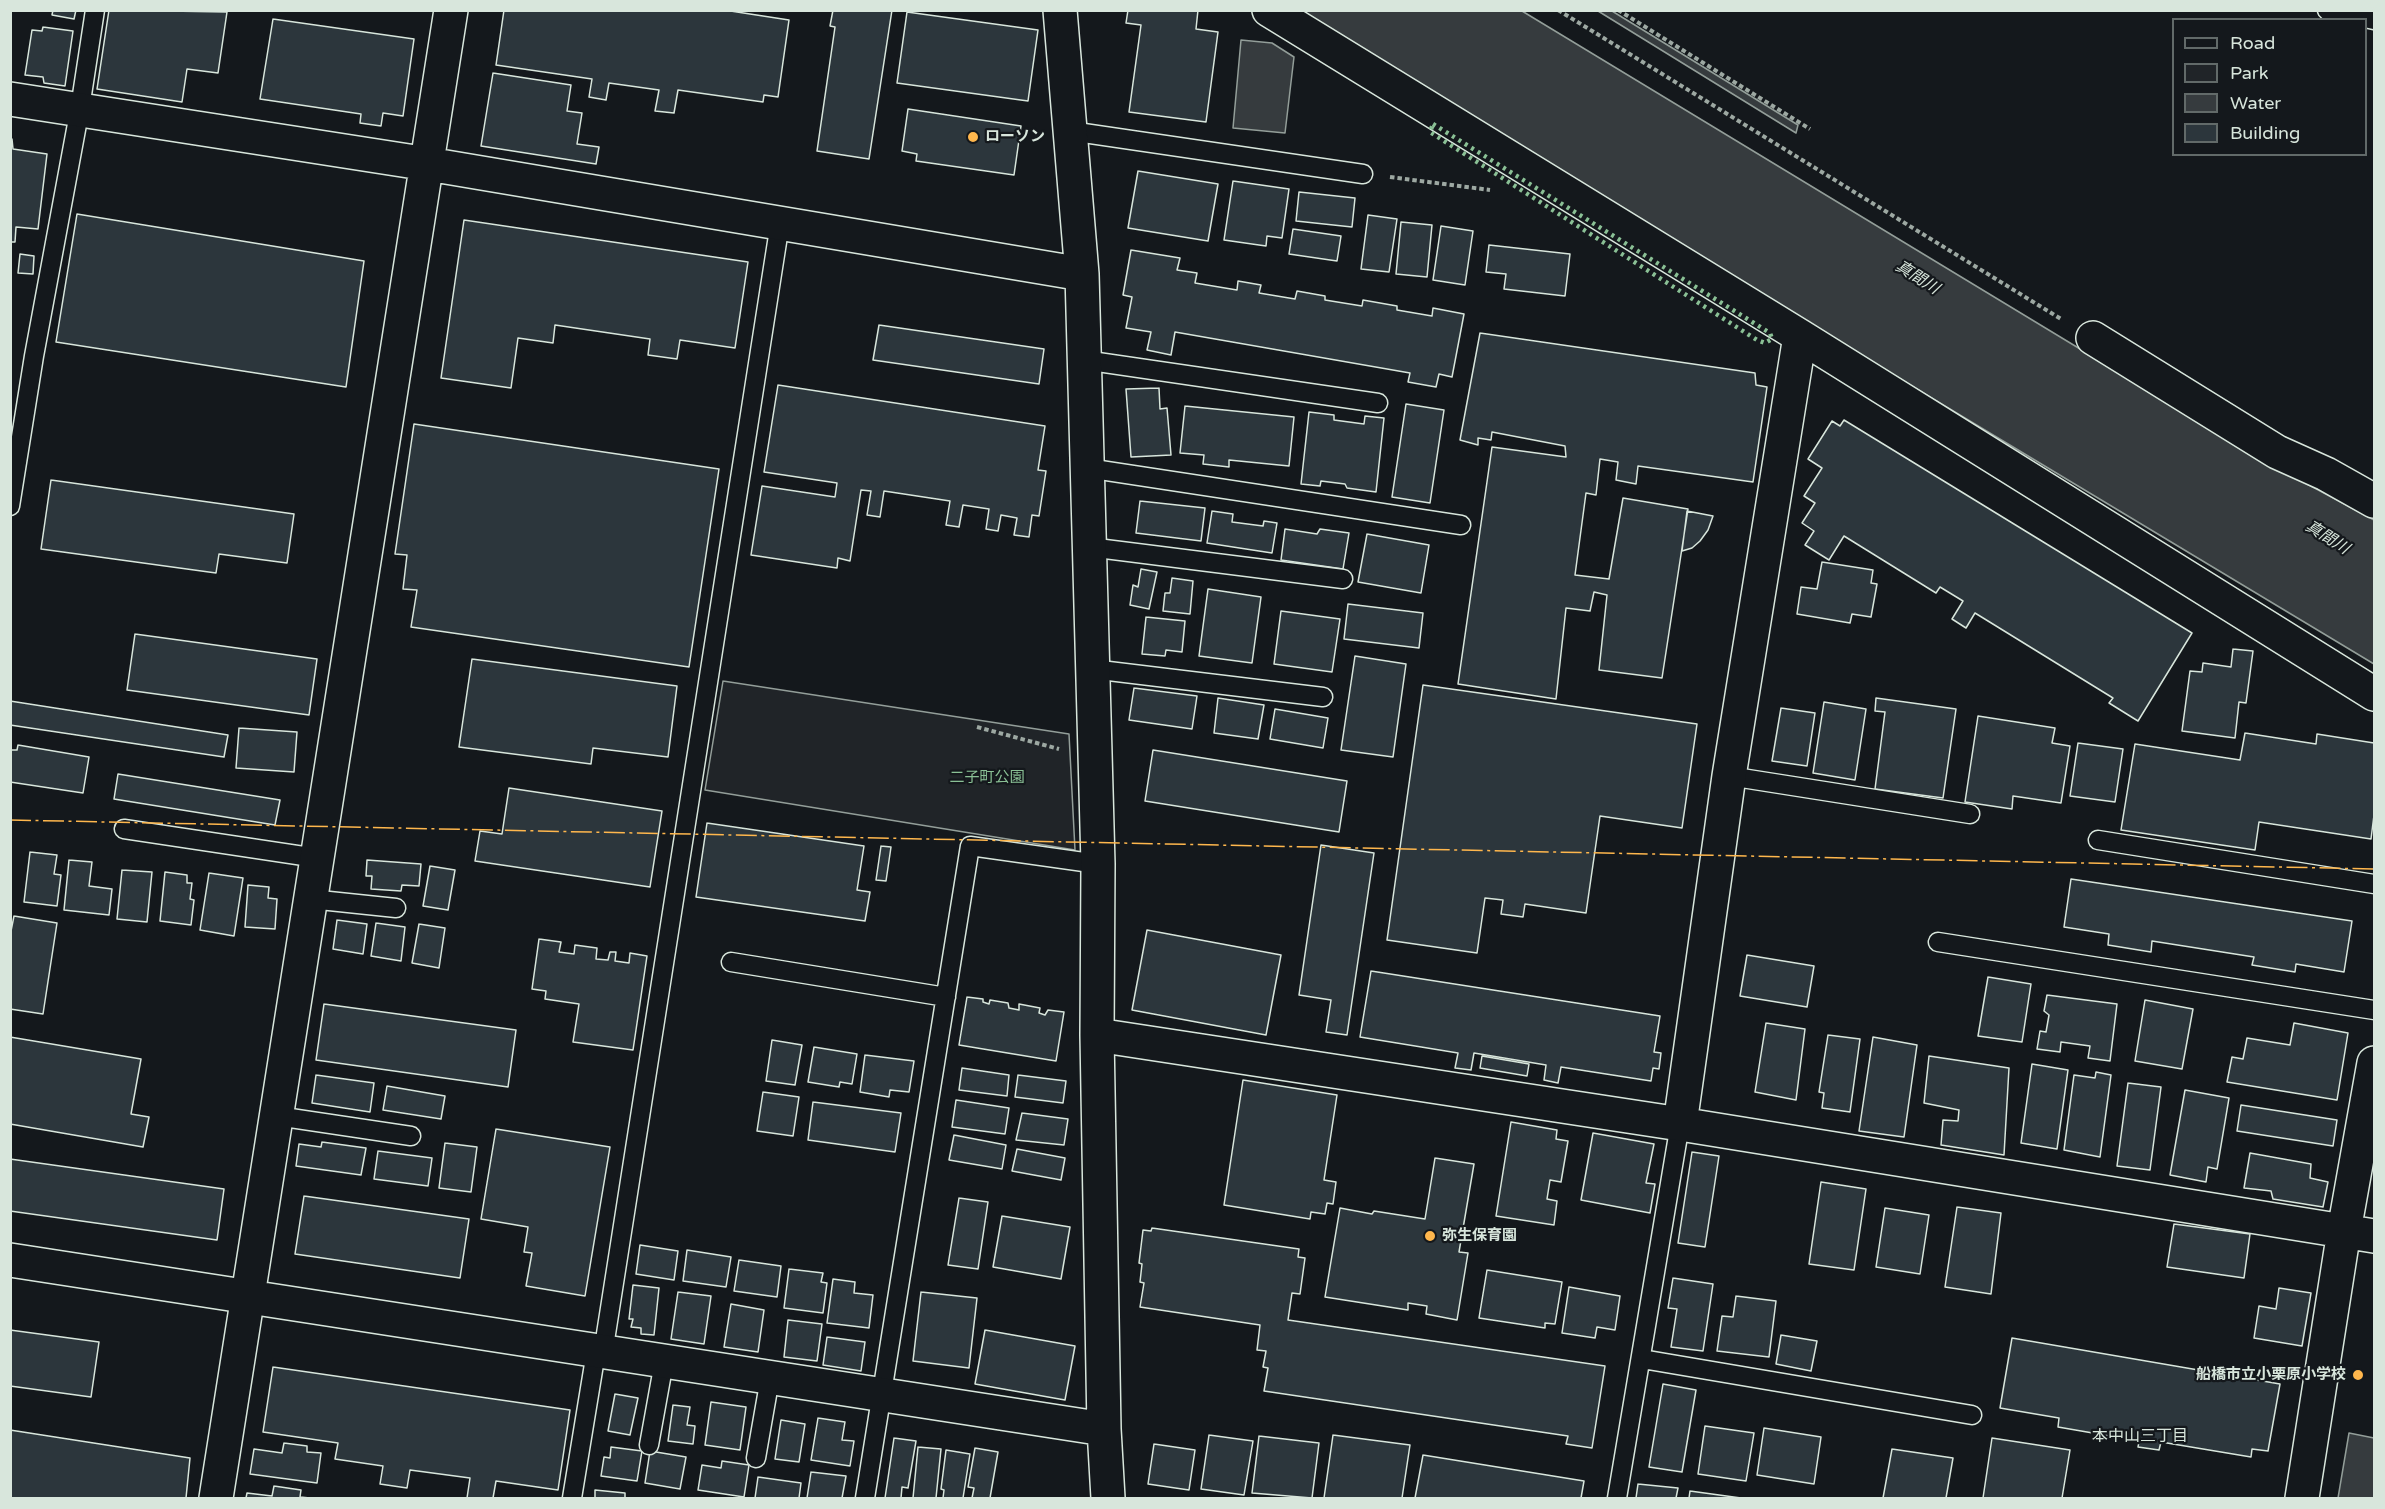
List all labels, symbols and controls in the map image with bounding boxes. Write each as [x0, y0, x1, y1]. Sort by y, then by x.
legend [2172, 18, 2367, 156]
text: Road [2230, 32, 2275, 54]
text: Park [2230, 62, 2268, 84]
text: Water [2230, 92, 2281, 114]
text: Building [2230, 122, 2300, 144]
place label: ローソン [985, 128, 1045, 146]
marker: ローソン [966, 130, 980, 144]
water label: 真間川 [1892, 257, 1942, 299]
water label: 真間川 [2302, 517, 2352, 559]
park label: 二子町公園 [950, 769, 1024, 787]
place label: 弥生保育園 [1442, 1227, 1517, 1245]
marker: 弥生保育園 [1423, 1229, 1437, 1243]
place label: 船橋市立小栗原小学校 [2196, 1366, 2346, 1384]
marker: 船橋市立小栗原小学校 [2351, 1368, 2365, 1382]
district label: 本中山三丁目 [2092, 1427, 2188, 1447]

